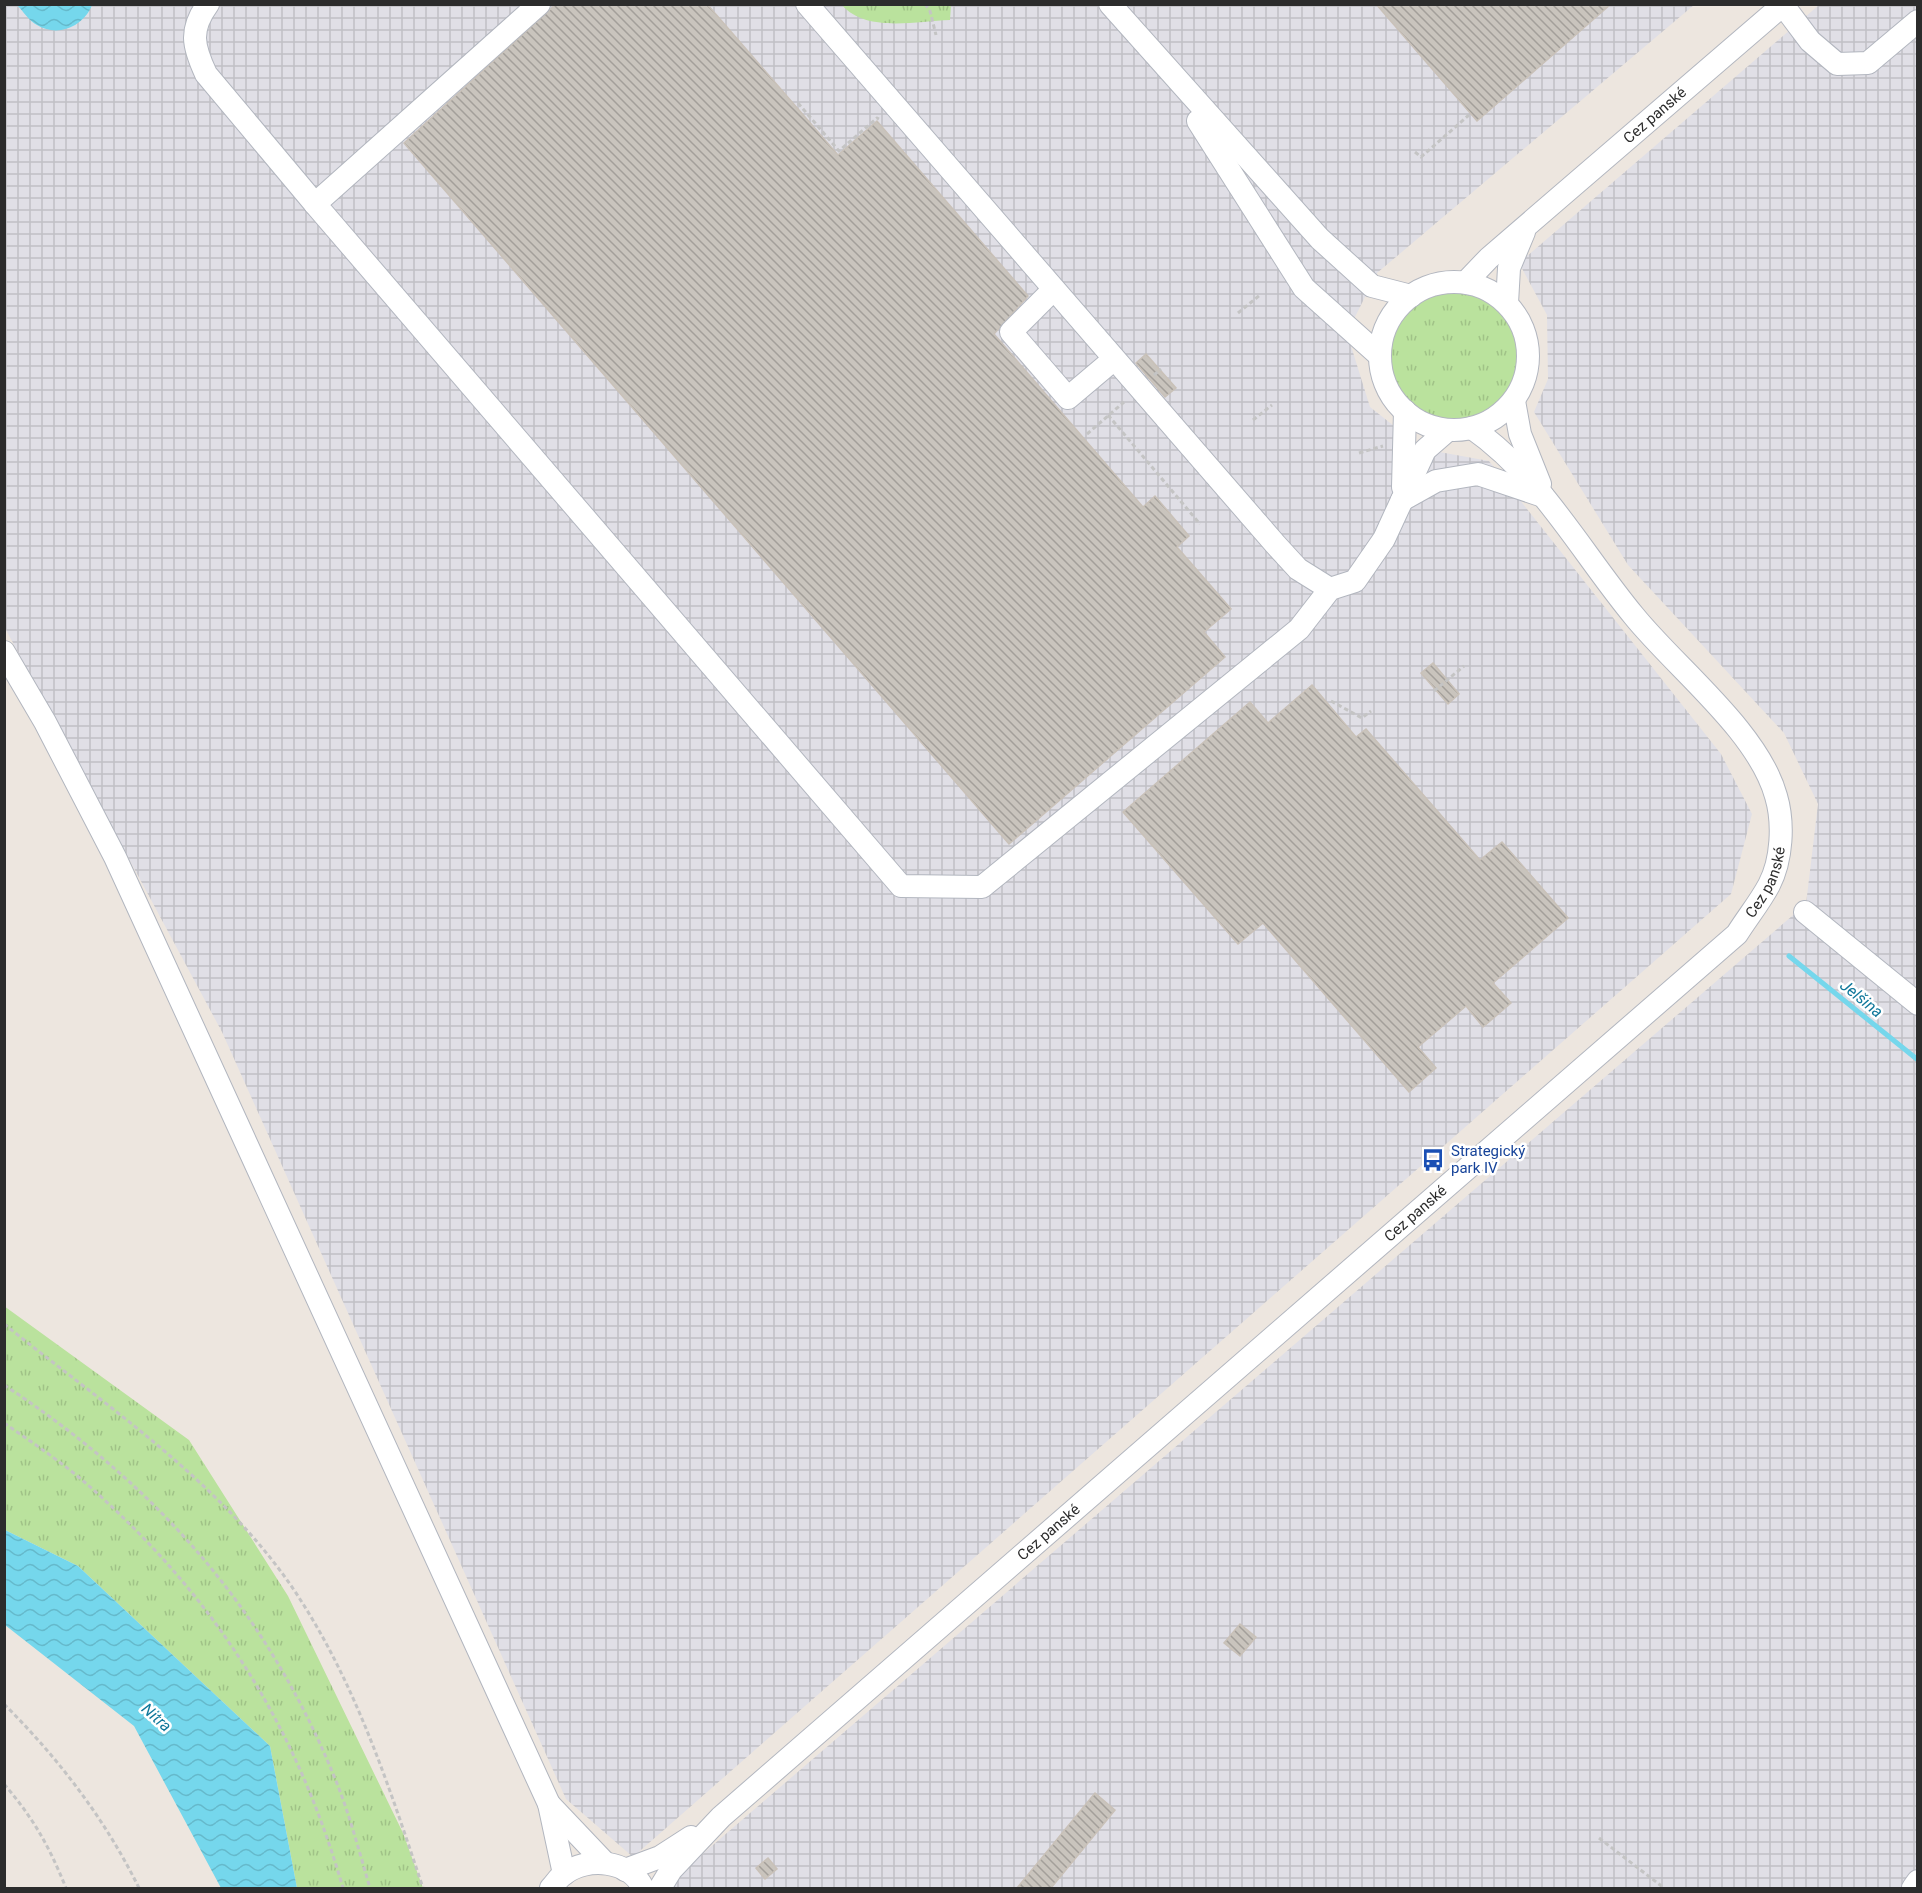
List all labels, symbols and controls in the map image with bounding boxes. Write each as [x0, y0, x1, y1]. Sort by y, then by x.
street label: Cez panské [1620, 83, 1690, 147]
street label: Cez panské [1742, 846, 1789, 921]
water label: Jelšina [1837, 975, 1887, 1021]
place label: Strategický park IV [1451, 1142, 1525, 1177]
bus stop icon: Strategický park IV [1420, 1147, 1446, 1173]
street label: Cez panské [1380, 1181, 1450, 1246]
street label: Cez panské [1014, 1500, 1084, 1564]
water label: Nitra [138, 1699, 175, 1736]

